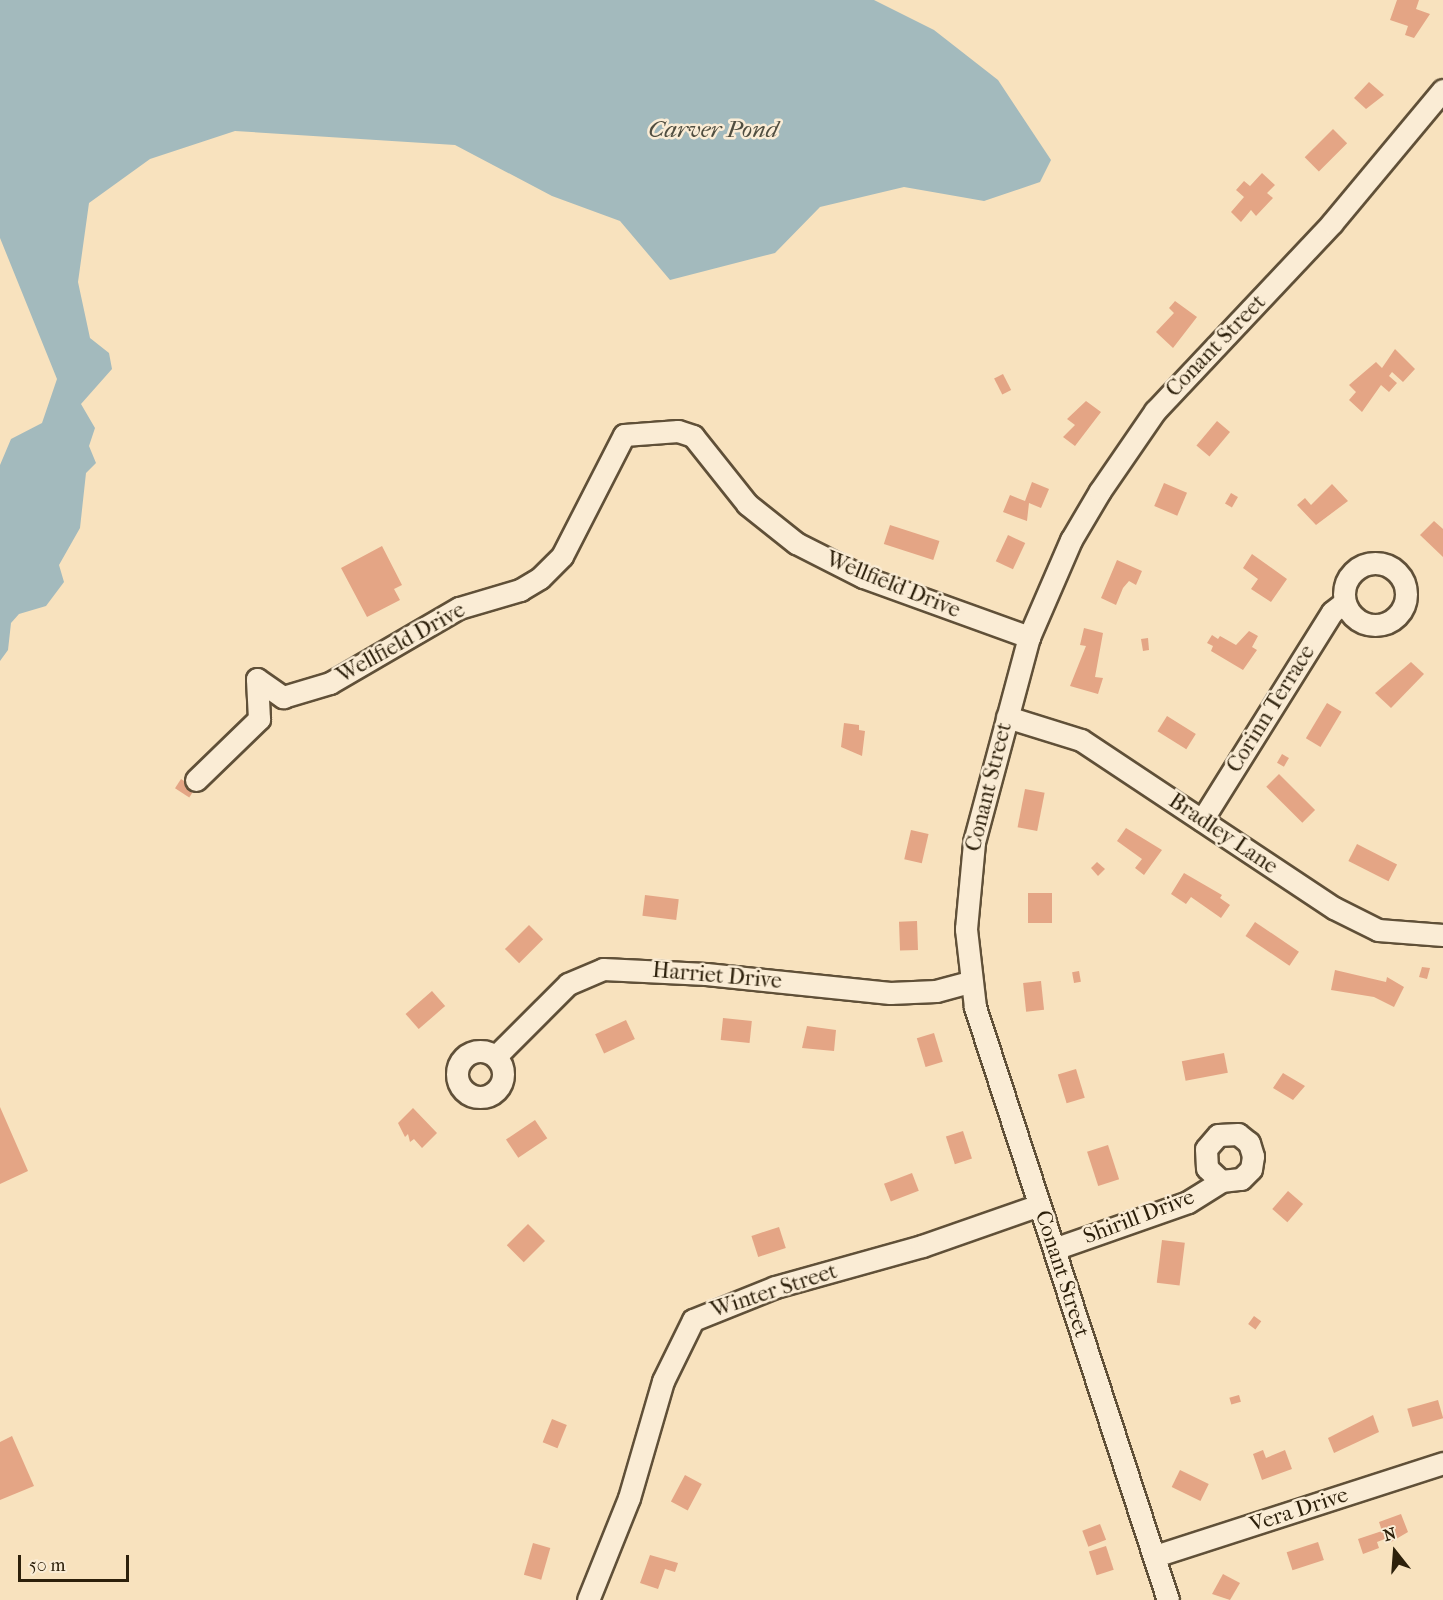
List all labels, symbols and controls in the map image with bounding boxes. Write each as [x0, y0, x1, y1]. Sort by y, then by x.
water label: Carver Pond [648, 116, 778, 144]
street label: Conant Street [1161, 289, 1271, 403]
street label: Wellfield Drive [822, 546, 964, 624]
street label: Wellfield Drive [332, 597, 470, 689]
street label: Corinn Terrace [1221, 640, 1321, 778]
street label: Conant Street [960, 720, 1018, 854]
street label: Bradley Lane [1163, 788, 1283, 880]
street label: Harriet Drive [651, 957, 783, 995]
street label: Shirill Drive [1080, 1184, 1198, 1250]
street label: Conant Street [1029, 1207, 1095, 1341]
street label: Winter Street [707, 1258, 841, 1324]
street label: Vera Drive [1246, 1482, 1352, 1538]
north arrow [1365, 1522, 1425, 1582]
text: N [1381, 1523, 1398, 1545]
scale bar [21, 1543, 132, 1581]
text: 50 m [29, 1555, 65, 1576]

